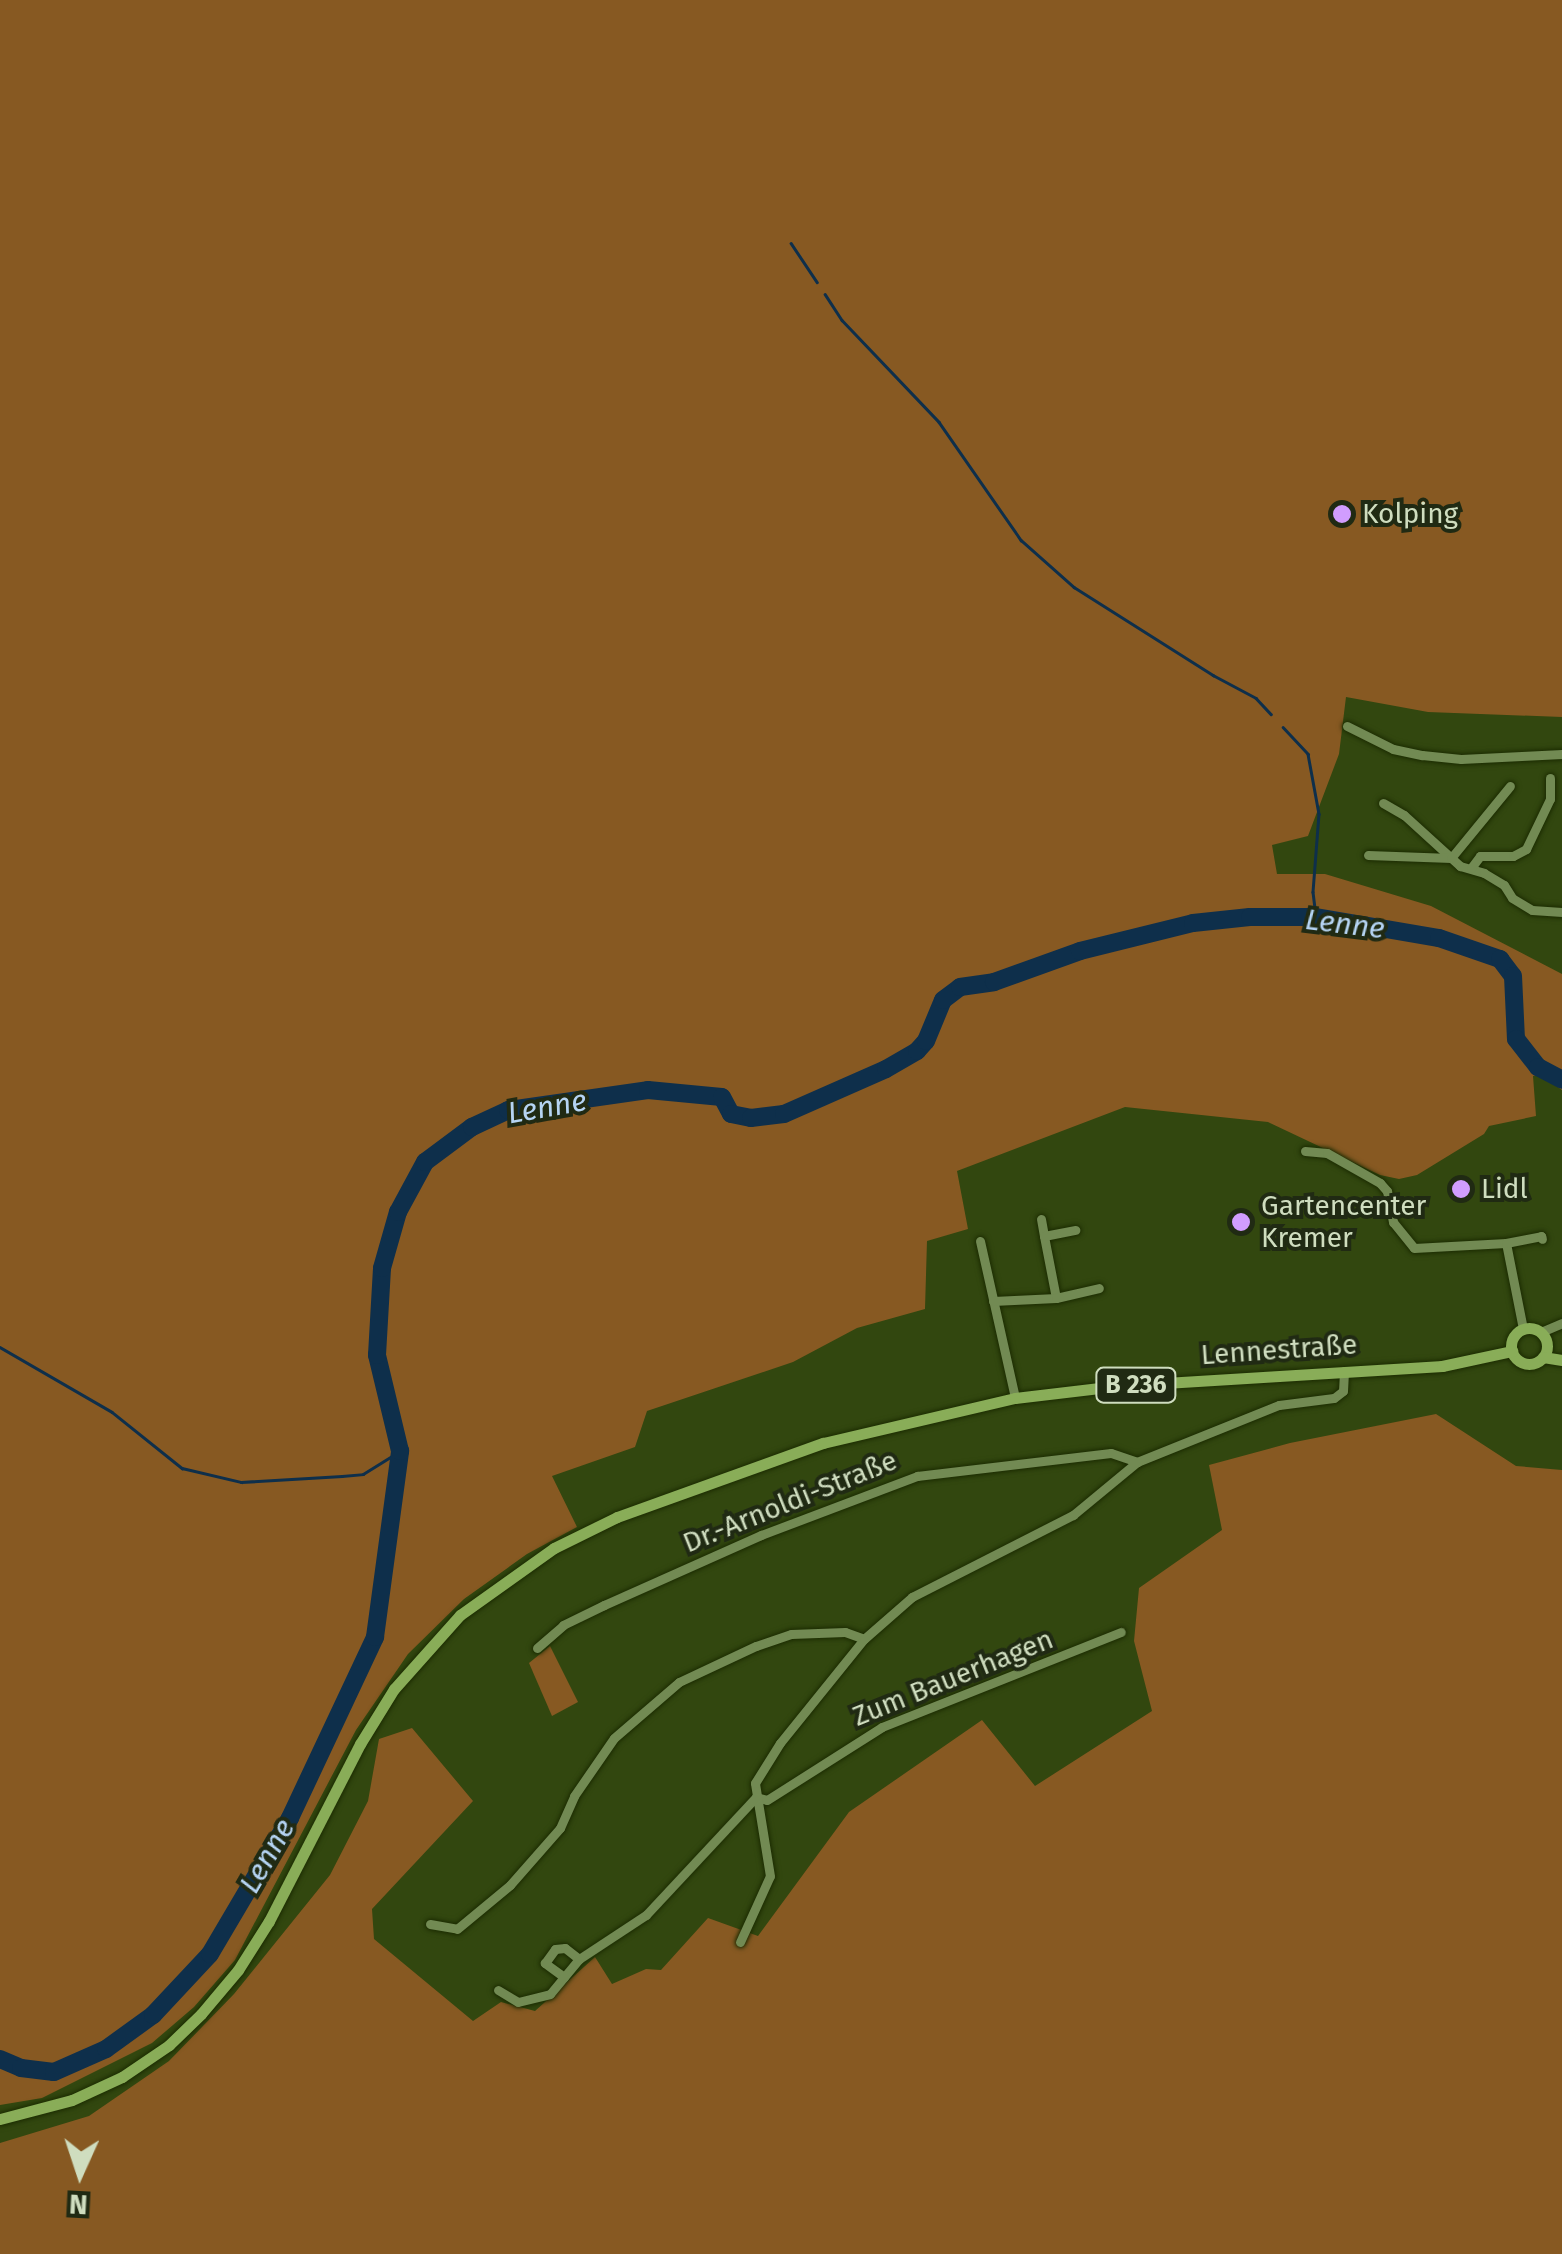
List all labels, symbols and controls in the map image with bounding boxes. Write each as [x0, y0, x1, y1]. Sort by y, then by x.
place label: Kolping [1362, 497, 1458, 531]
marker: Kolping [1331, 503, 1353, 525]
water label: Lenne [1303, 901, 1387, 947]
water label: Lenne [505, 1082, 589, 1132]
place label: Lidl [1481, 1172, 1528, 1206]
marker: Lidl [1450, 1178, 1472, 1200]
place label: Gartencenter Kremer [1261, 1189, 1426, 1255]
marker: Gartencenter Kremer [1230, 1211, 1252, 1233]
street label: Lennestraße [1200, 1328, 1358, 1372]
road number: B 236 [1094, 1365, 1178, 1405]
street label: Dr.-Arnoldi-Straße [678, 1444, 902, 1560]
street label: Zum Bauerhagen [848, 1622, 1058, 1734]
water label: Lenne [231, 1812, 303, 1900]
north arrow [30, 2124, 130, 2224]
text: N [68, 2187, 89, 2221]

